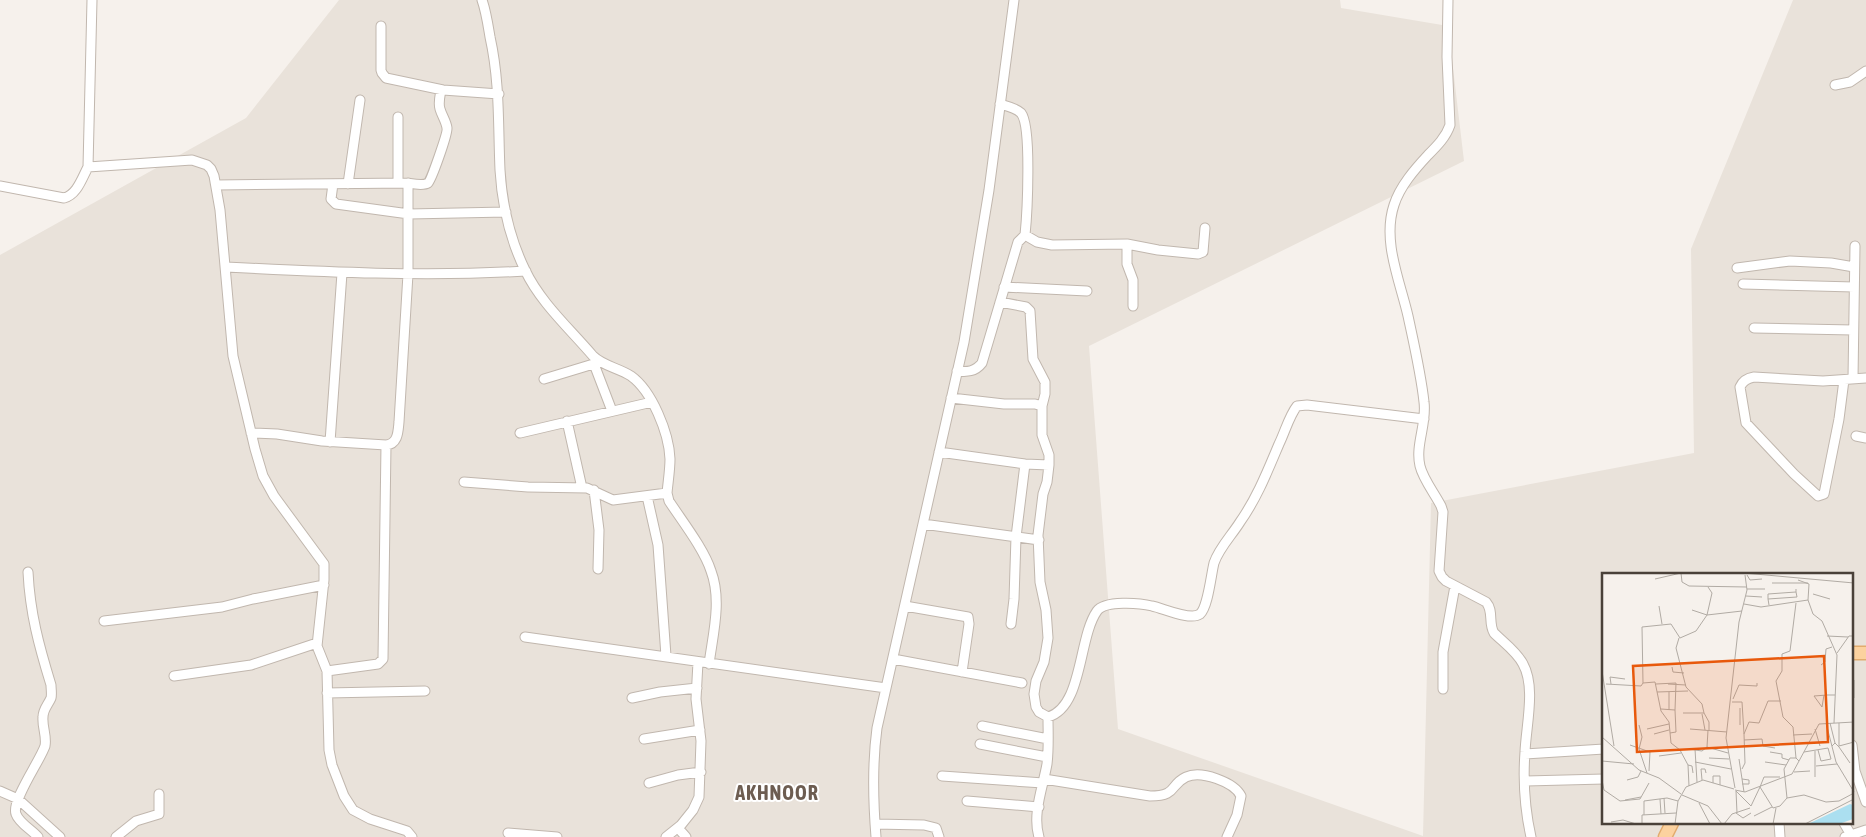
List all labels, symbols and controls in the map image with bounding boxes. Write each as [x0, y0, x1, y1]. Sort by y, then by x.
inset map [1602, 573, 1854, 824]
district label: AKHNOOR [734, 781, 819, 804]

